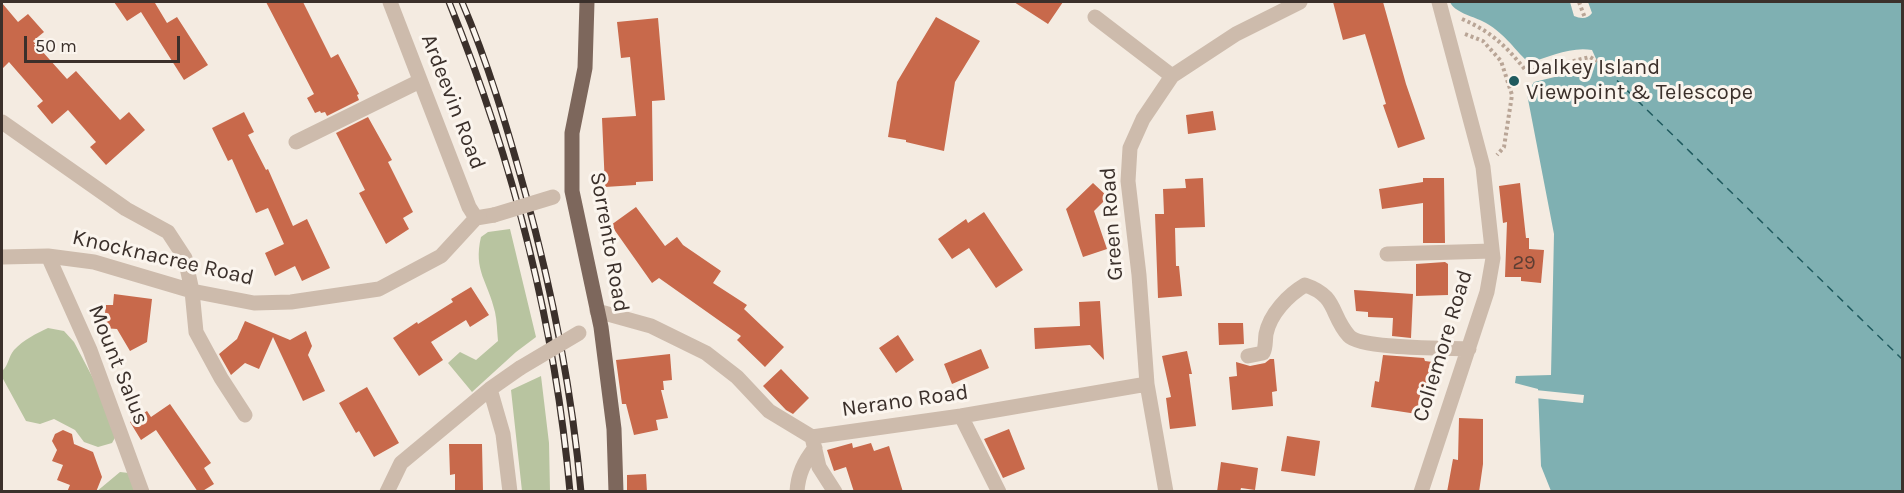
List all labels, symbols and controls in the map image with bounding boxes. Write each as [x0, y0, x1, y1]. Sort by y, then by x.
scale bar [27, 24, 183, 62]
street label: Ardeevin Road [415, 31, 491, 173]
text: 50 m [35, 35, 77, 57]
place label: Dalkey Island Viewpoint & Telescope [1526, 55, 1753, 106]
marker: Dalkey Island Viewpoint & Telescope [1507, 74, 1521, 88]
street label: Green Road [1095, 166, 1129, 282]
street label: Sorrento Road [584, 170, 634, 314]
street label: Knocknacree Road [70, 224, 256, 292]
house number: 29 [1512, 251, 1536, 275]
street label: Coliemore Road [1407, 267, 1479, 425]
street label: Mount Salus [82, 301, 154, 429]
street label: Nerano Road [840, 379, 970, 423]

